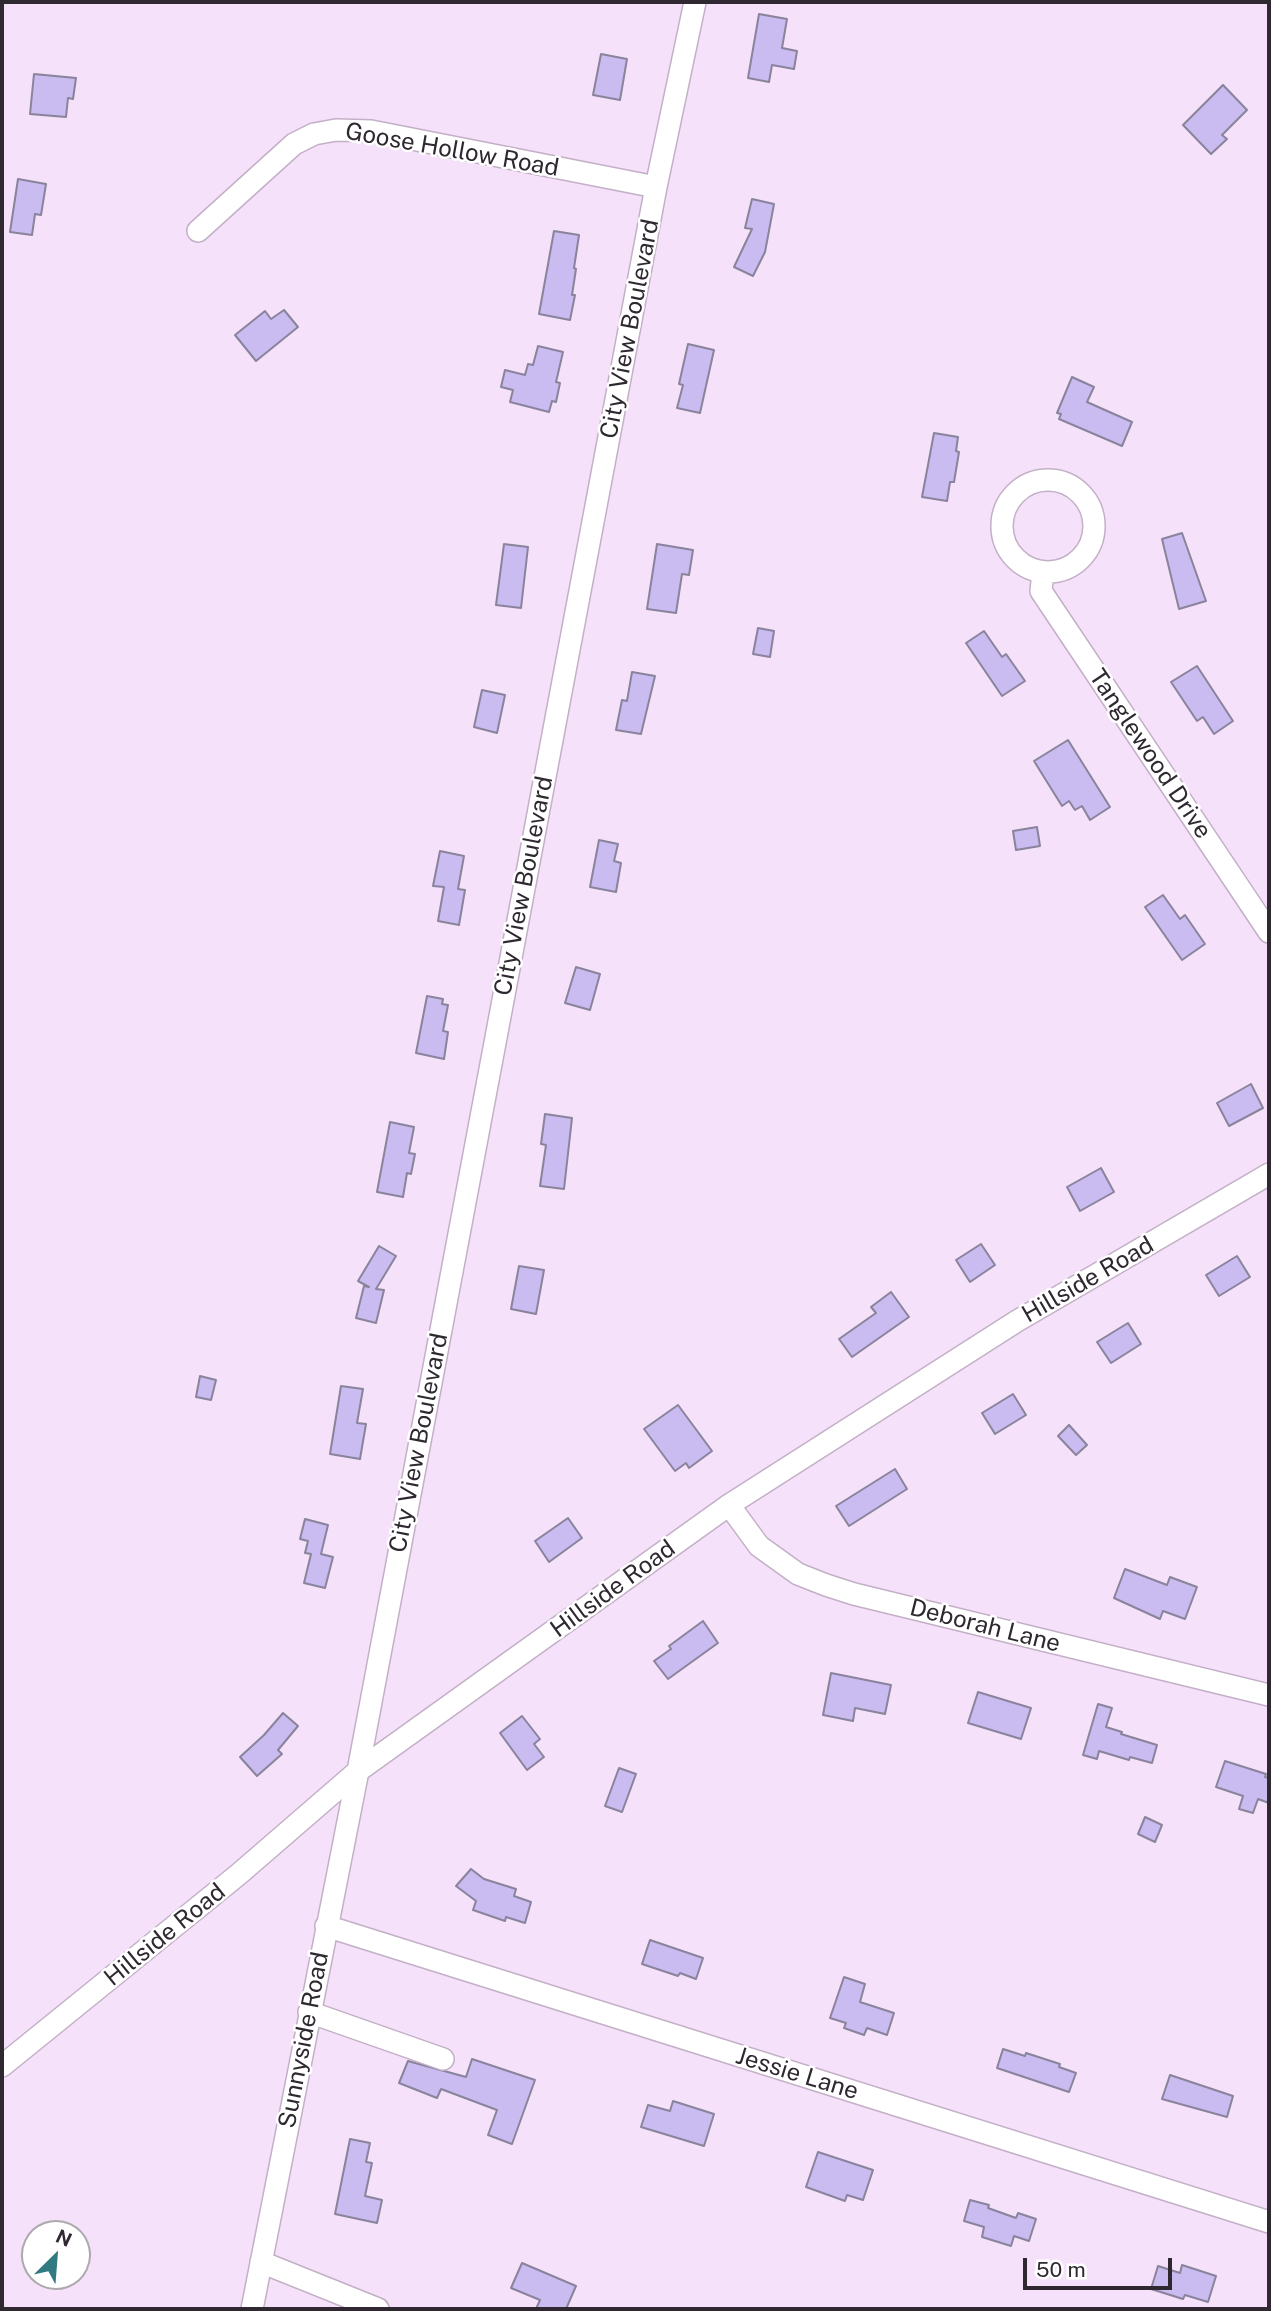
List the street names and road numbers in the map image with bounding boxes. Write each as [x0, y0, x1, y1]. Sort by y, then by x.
street label: Goose Hollow Road [343, 117, 561, 183]
street label: City View Boulevard [595, 217, 665, 441]
street label: Tanglewood Drive [1083, 664, 1217, 844]
street label: City View Boulevard [489, 774, 559, 998]
street label: Hillside Road [1017, 1231, 1159, 1329]
street label: City View Boulevard [384, 1331, 454, 1555]
street label: Hillside Road [545, 1534, 681, 1644]
street label: Deborah Lane [907, 1593, 1063, 1659]
street label: Hillside Road [99, 1878, 231, 1992]
street label: Sunnyside Road [273, 1950, 335, 2130]
street label: Jessie Lane [732, 2042, 862, 2106]

